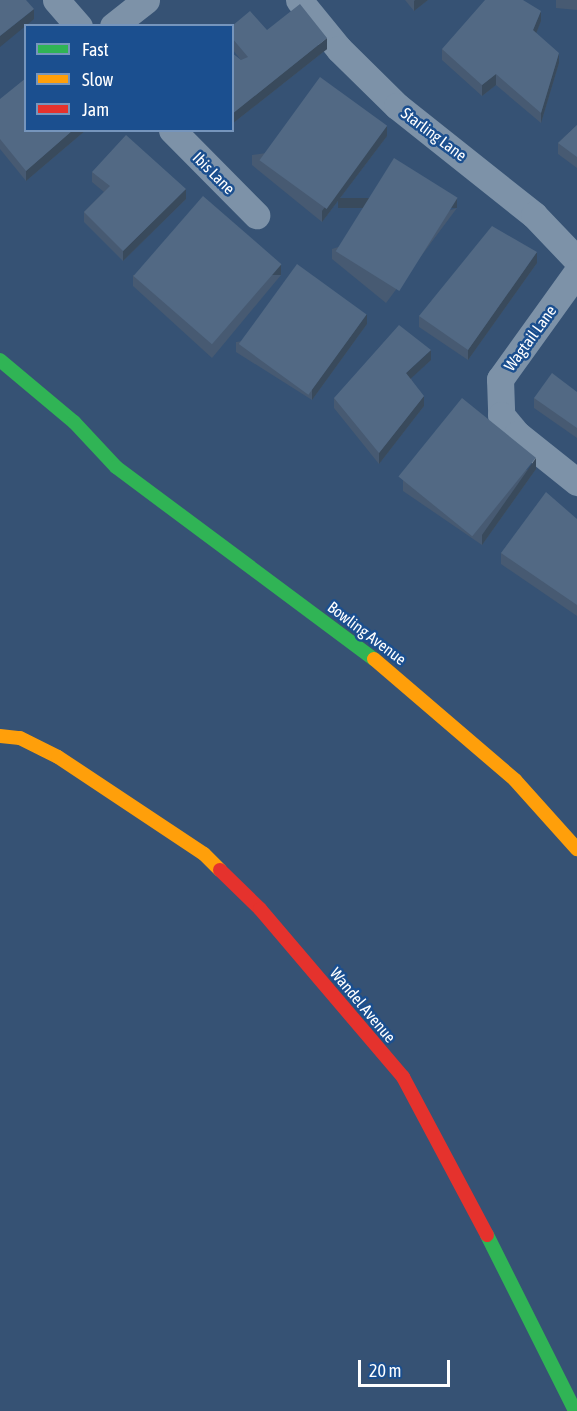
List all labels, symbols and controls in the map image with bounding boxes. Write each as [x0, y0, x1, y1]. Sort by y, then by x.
legend [24, 24, 234, 132]
text: Fast [82, 39, 109, 60]
text: Slow [82, 69, 113, 90]
text: Jam [82, 99, 109, 120]
street label: Starling Lane [398, 103, 470, 165]
street label: Ibis Lane [189, 148, 239, 198]
street label: Wagtail Lane [500, 302, 560, 374]
street label: Bowling Avenue [324, 597, 410, 669]
street label: Wandel Avenue [326, 964, 400, 1046]
scale bar [361, 1348, 452, 1386]
text: 20 m [369, 1360, 401, 1381]

